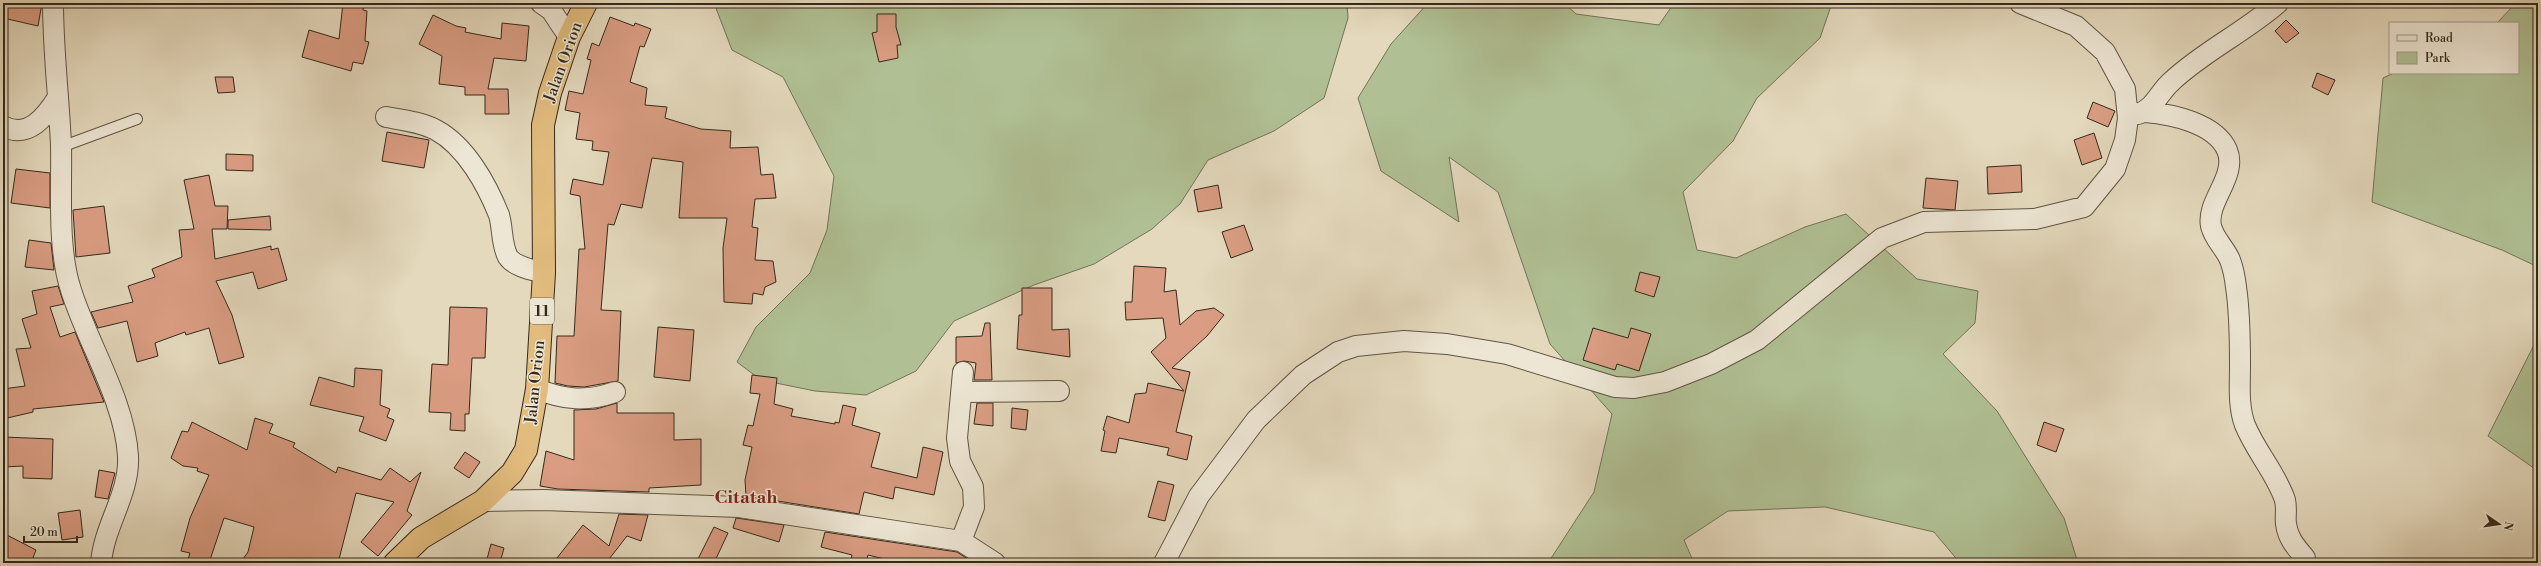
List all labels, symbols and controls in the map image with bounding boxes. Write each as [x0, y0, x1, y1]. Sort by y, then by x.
street label: Jalan Orion [539, 19, 587, 106]
legend [2389, 22, 2519, 74]
text: Road [2425, 31, 2453, 46]
text: Park [2425, 51, 2451, 66]
road number: 11 [530, 298, 554, 324]
street label: Jalan Orion [521, 339, 549, 426]
district label: Citatah [715, 486, 777, 509]
north arrow [2479, 504, 2519, 544]
scale bar [24, 518, 77, 544]
text: N [2500, 520, 2516, 532]
text: 20 m [30, 525, 58, 540]

